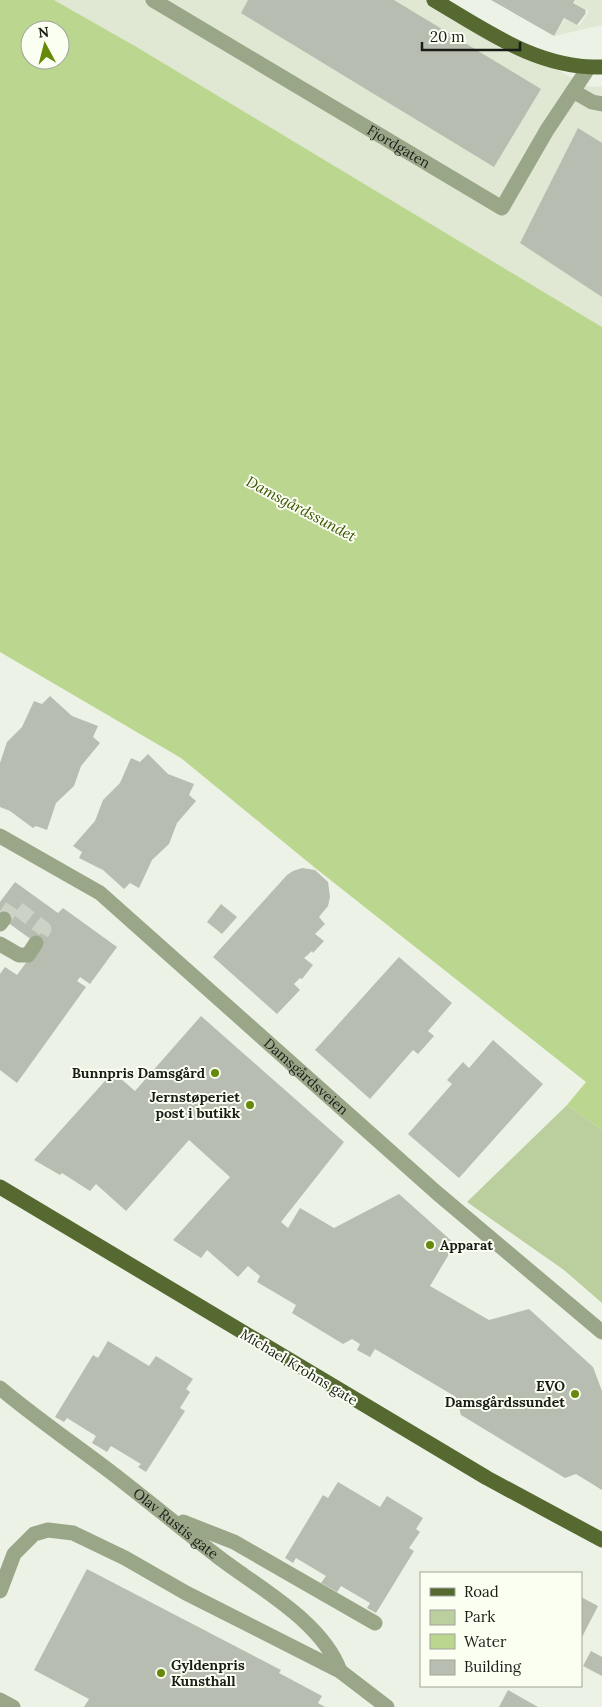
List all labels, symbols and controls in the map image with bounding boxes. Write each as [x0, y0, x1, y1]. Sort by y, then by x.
north arrow [20, 20, 70, 70]
scale bar [422, 20, 520, 52]
text: N [37, 22, 50, 42]
text: 20 m [430, 27, 465, 46]
street label: Fjordgaten [364, 121, 434, 172]
water label: Damsgårdssundet [243, 472, 360, 546]
street label: Damsgårdsveien [260, 1034, 352, 1119]
place label: Bunnpris Damsgård [72, 1064, 205, 1082]
marker: Bunnpris Damsgård [209, 1067, 221, 1079]
place label: Jernstøperiet post i butikk [150, 1088, 241, 1122]
marker: Jernstøperiet post i butikk [244, 1099, 256, 1111]
place label: Apparat [440, 1236, 493, 1254]
marker: Apparat [424, 1239, 436, 1251]
street label: Michael Krohns gate [237, 1325, 361, 1409]
place label: EVO Damsgårdssundet [445, 1377, 565, 1411]
marker: EVO Damsgårdssundet [569, 1388, 581, 1400]
street label: Olav Rustis gate [130, 1484, 222, 1563]
legend [420, 1572, 582, 1687]
text: Road [464, 1582, 499, 1601]
text: Park [464, 1607, 495, 1626]
text: Water [464, 1632, 507, 1651]
place label: Gyldenpris Kunsthall [171, 1656, 245, 1690]
text: Building [464, 1657, 522, 1676]
marker: Gyldenpris Kunsthall [155, 1667, 167, 1679]

